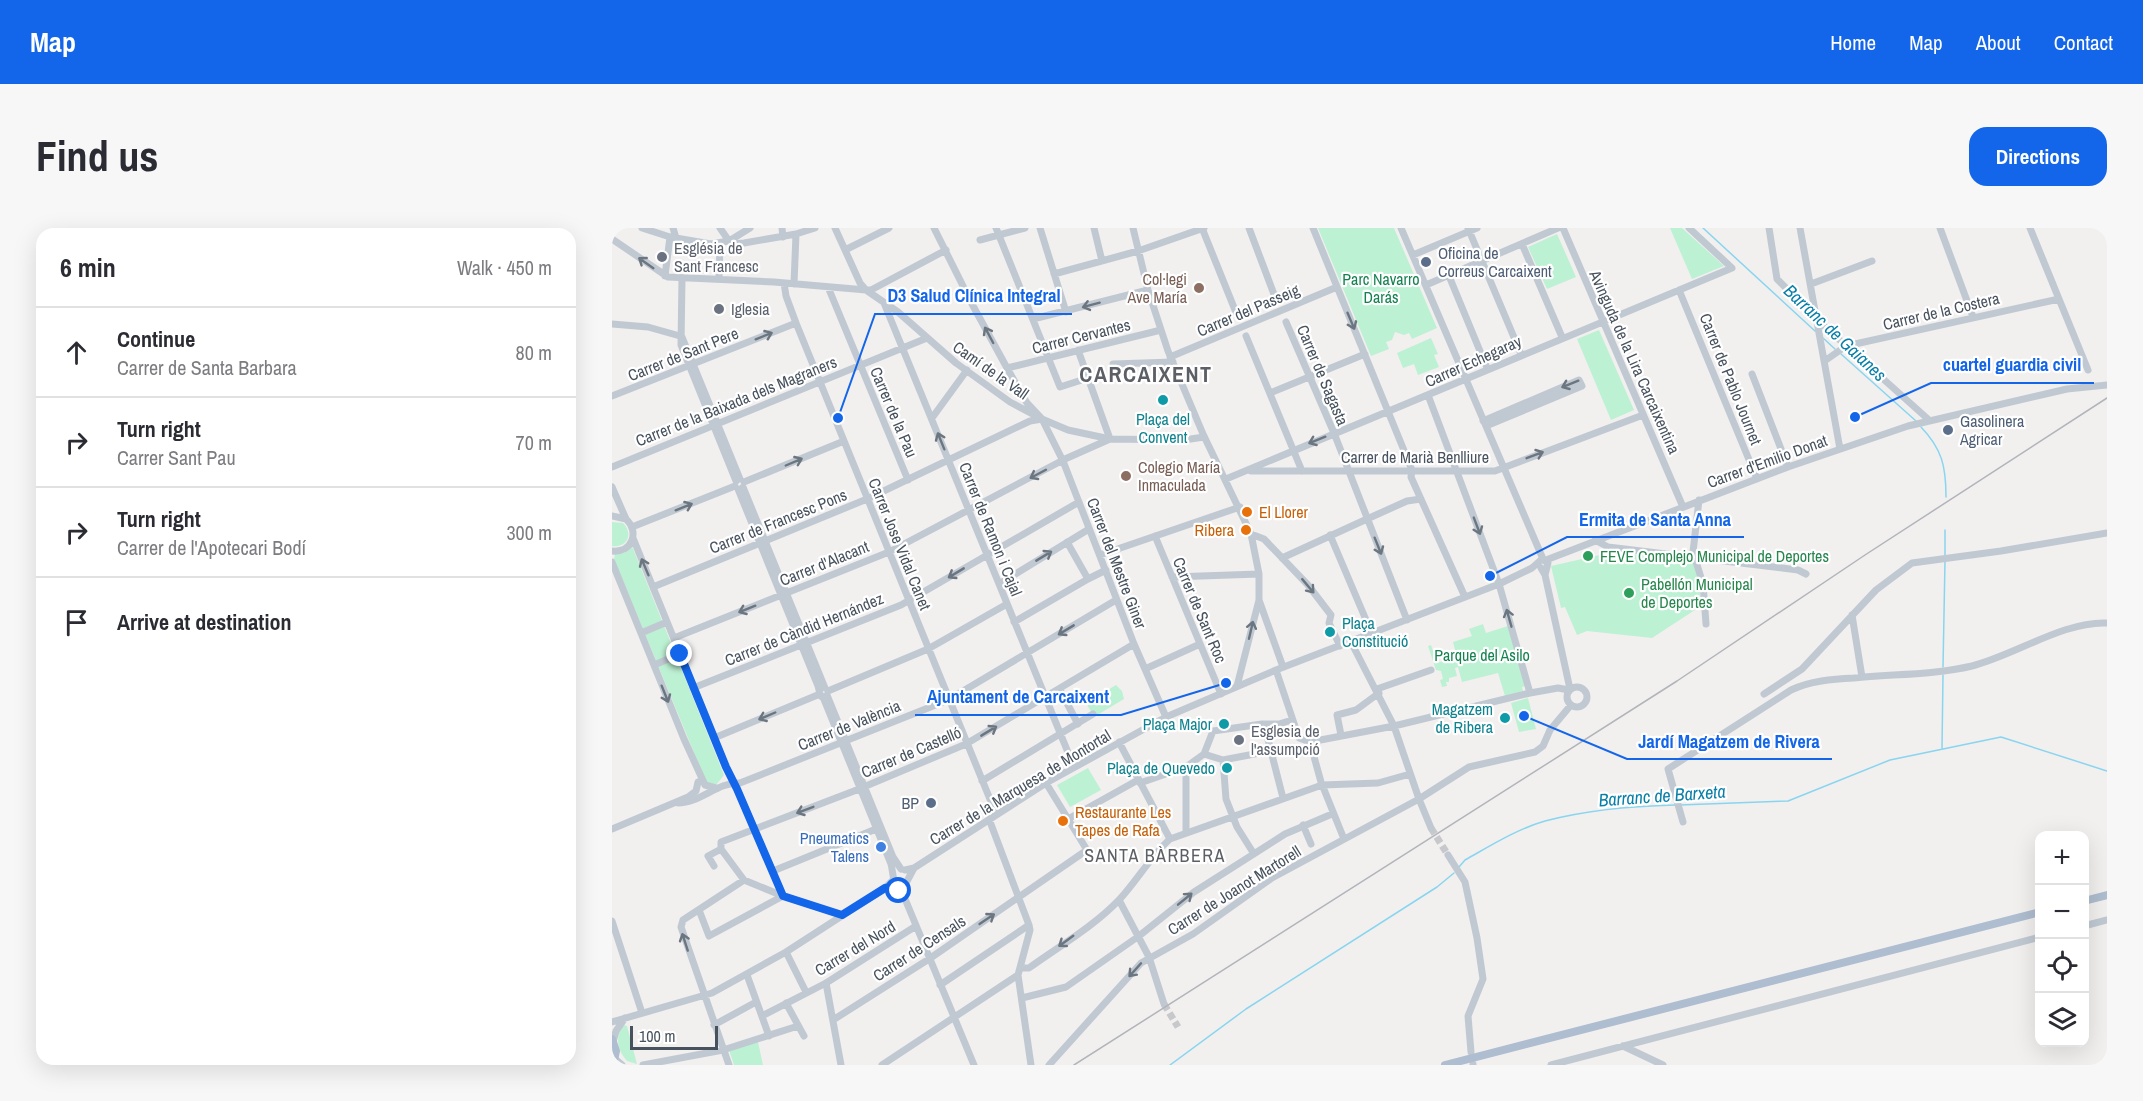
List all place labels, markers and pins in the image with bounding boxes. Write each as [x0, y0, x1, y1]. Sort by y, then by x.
place label: Església de Sant Francesc [674, 237, 759, 277]
place label: Oficina de Correus Carcaixent [1438, 242, 1552, 282]
marker: Església de Sant Francesc [655, 250, 669, 264]
marker: Oficina de Correus Carcaixent [1419, 255, 1433, 269]
place label: Col·legi Ave María [1126, 268, 1188, 308]
callout: D3 Salud Clínica Integral [875, 278, 1072, 314]
marker: Col·legi Ave María [1192, 281, 1206, 295]
place label: Iglesia [731, 298, 770, 320]
marker: Iglesia [712, 302, 726, 316]
callout: cuartel guardia civil [1931, 347, 2094, 383]
marker: Plaça del Convent [1156, 393, 1170, 407]
place label: Plaça del Convent [1136, 408, 1190, 448]
place label: Gasolinera Agricar [1959, 410, 2025, 450]
marker: Gasolinera Agricar [1941, 423, 1955, 437]
place label: Colegio María Inmaculada [1138, 456, 1221, 496]
marker: Colegio María Inmaculada [1119, 469, 1133, 483]
place label: El Llorer [1259, 501, 1308, 523]
callout: Ermita de Santa Anna [1567, 501, 1744, 537]
marker: El Llorer [1240, 505, 1254, 519]
place label: Ribera [1195, 519, 1235, 541]
marker: Ribera [1239, 523, 1253, 537]
place label: FEVE Complejo Municipal de Deportes [1600, 545, 1829, 567]
marker: FEVE Complejo Municipal de Deportes [1581, 549, 1595, 563]
place label: Pabellón Municipal de Deportes [1641, 573, 1753, 613]
marker: Pabellón Municipal de Deportes [1622, 586, 1636, 600]
place label: Plaça Constitució [1342, 612, 1408, 652]
marker: Plaça Constitució [1323, 625, 1337, 639]
callout: Ajuntament de Carcaixent [915, 679, 1121, 715]
place label: Magatzem de Ribera [1432, 698, 1494, 738]
marker: Magatzem de Ribera [1498, 711, 1512, 725]
place label: Plaça Major [1143, 713, 1213, 735]
marker: Plaça Major [1217, 717, 1231, 731]
place label: Esglesia de l'assumpció [1251, 720, 1320, 760]
callout: Jardí Magatzem de Rivera [1627, 723, 1832, 759]
marker: Esglesia de l'assumpció [1232, 733, 1246, 747]
place label: Plaça de Quevedo [1107, 757, 1215, 779]
marker: Plaça de Quevedo [1220, 761, 1234, 775]
place label: BP [901, 792, 919, 814]
marker: BP [924, 796, 938, 810]
place label: Restaurante Les Tapes de Rafa [1075, 801, 1171, 841]
marker: Restaurante Les Tapes de Rafa [1056, 814, 1070, 828]
place label: Pneumatics Talens [800, 827, 869, 867]
marker: Pneumatics Talens [874, 840, 888, 854]

